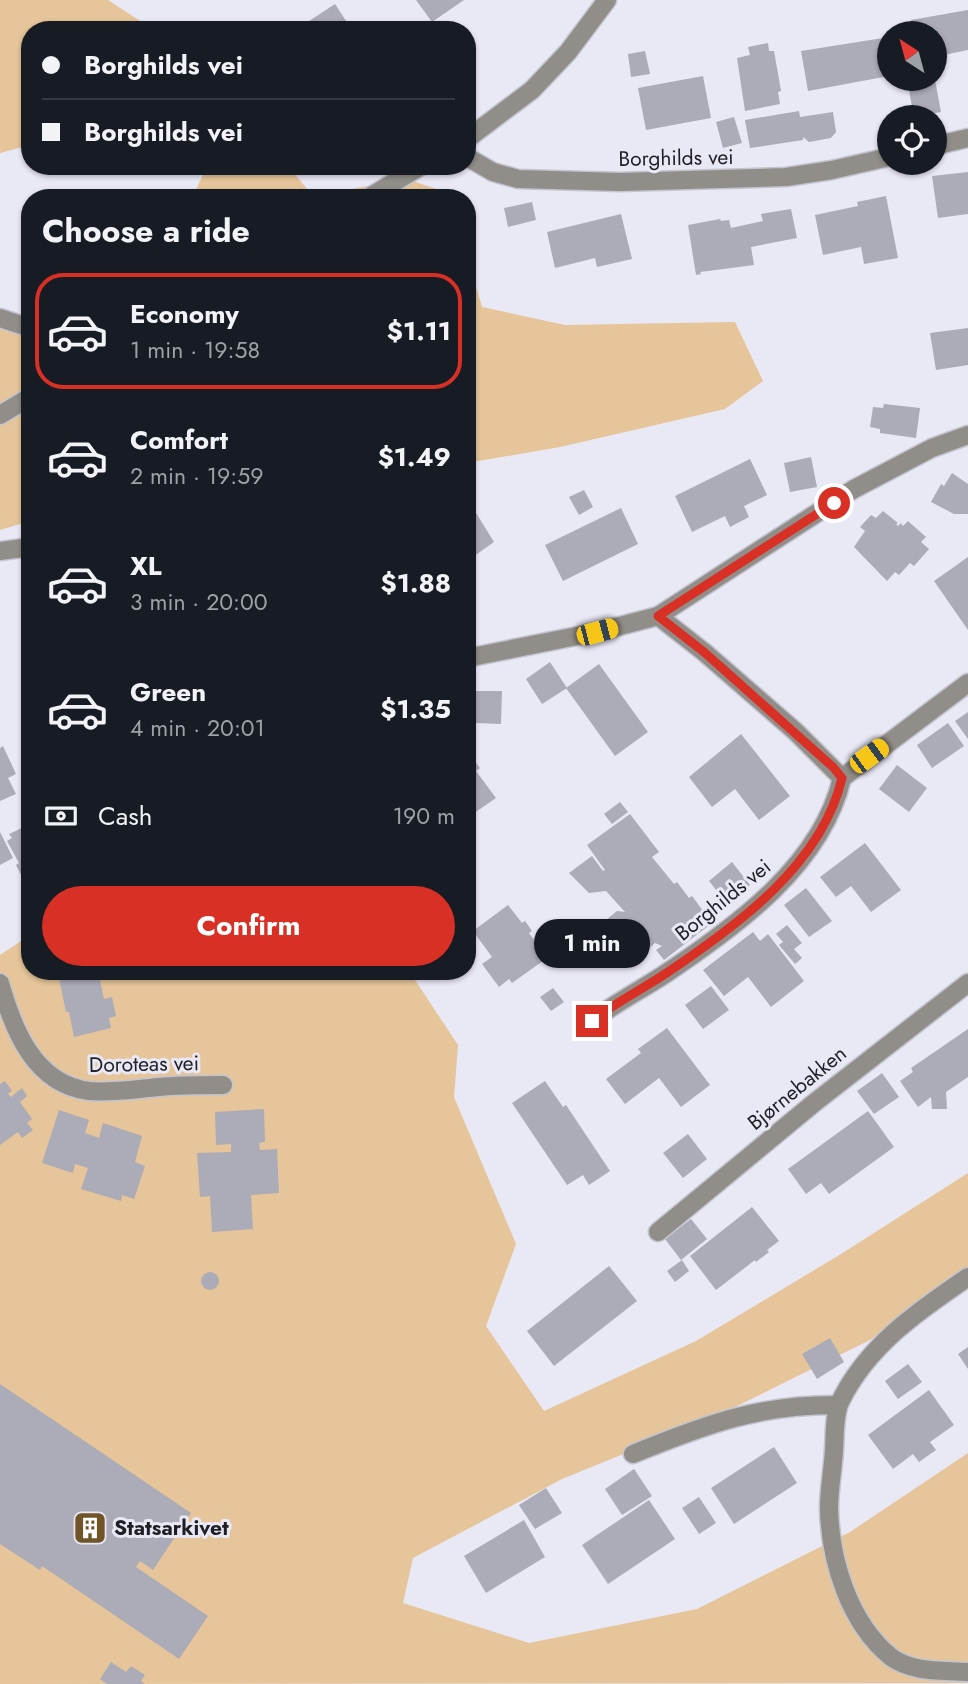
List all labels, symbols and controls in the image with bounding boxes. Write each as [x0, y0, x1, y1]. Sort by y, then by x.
north arrow [877, 21, 947, 91]
map controls [877, 21, 947, 175]
text: Borghilds vei [84, 46, 243, 84]
button: locate [877, 105, 947, 175]
text: Borghilds vei [84, 113, 243, 151]
street label: Borghilds vei [618, 142, 734, 174]
text: Choose a ride [42, 208, 250, 254]
text: Economy [130, 295, 239, 333]
icon: car [46, 300, 109, 363]
text: $1.11 [387, 312, 451, 350]
text: 1 min · 19:58 [130, 333, 260, 367]
text: Comfort [130, 421, 228, 459]
icon: car [46, 426, 109, 489]
text: $1.49 [378, 438, 451, 476]
text: 2 min · 19:59 [130, 459, 263, 493]
route start [818, 487, 850, 519]
text: XL [130, 547, 162, 585]
icon: car [46, 552, 109, 615]
text: $1.88 [381, 564, 451, 602]
text: 3 min · 20:00 [130, 585, 268, 619]
car [574, 616, 621, 648]
text: Green [130, 673, 206, 711]
icon: car [46, 678, 109, 741]
text: $1.35 [380, 690, 451, 728]
text: 4 min · 20:01 [130, 711, 265, 745]
car [846, 735, 893, 777]
icon: cash [42, 797, 80, 835]
text: Cash [98, 797, 152, 835]
text: 190 m [393, 799, 455, 833]
street label: Borghilds vei [669, 852, 777, 948]
button: Confirm [42, 886, 455, 966]
callout: 1 min [534, 920, 650, 968]
text: 1 min [563, 926, 621, 960]
route end [576, 1005, 608, 1037]
street label: Bjørnebakken [741, 1039, 853, 1137]
street label: Doroteas vei [89, 1048, 199, 1080]
building icon: Statsarkivet [71, 1509, 109, 1547]
place label: Statsarkivet [114, 1513, 229, 1543]

